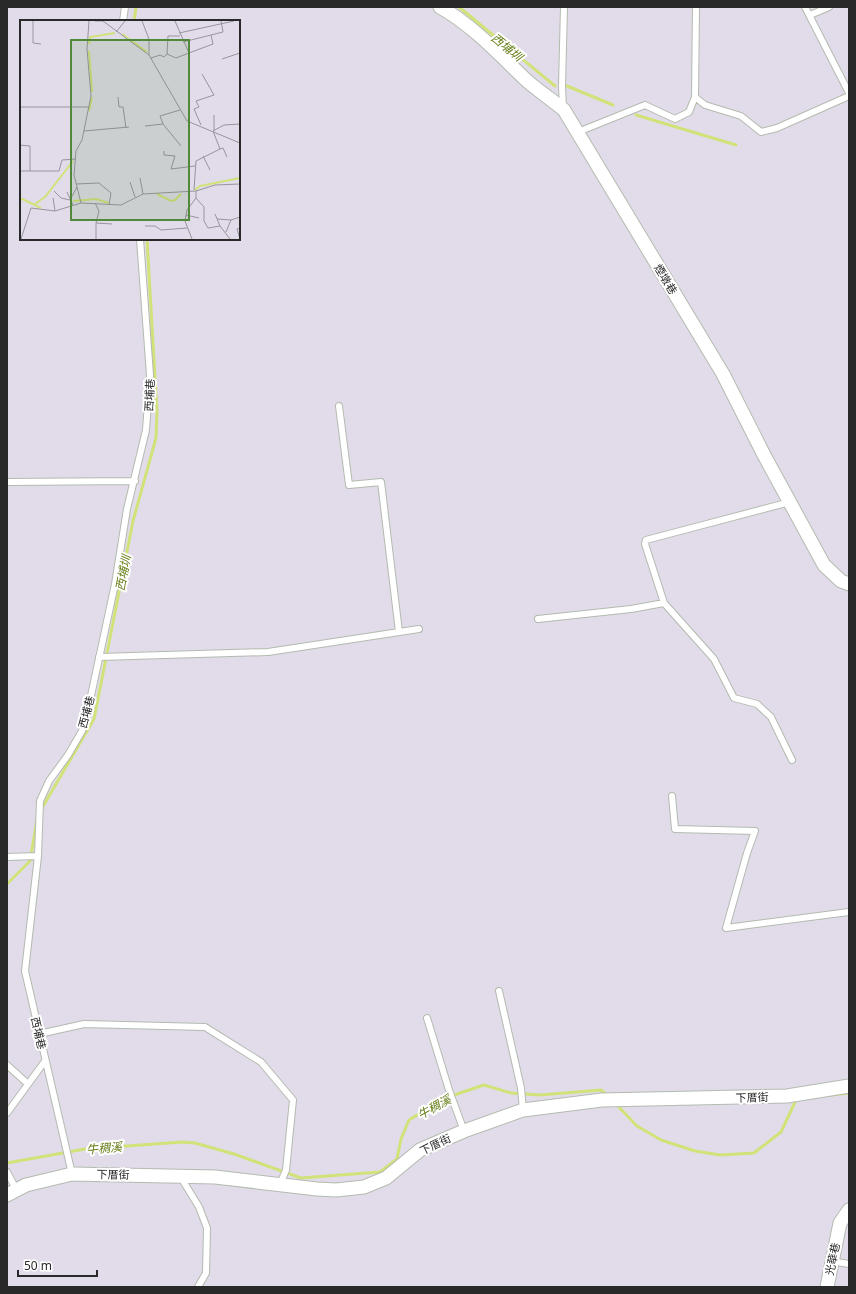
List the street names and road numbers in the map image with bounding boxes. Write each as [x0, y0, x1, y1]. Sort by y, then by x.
street label: 煙墩巷 [651, 261, 681, 297]
street label: 西埔巷 [141, 378, 157, 412]
street label: 西埔巷 [74, 694, 98, 730]
street label: 西埔巷 [28, 1015, 50, 1051]
street label: 下厝街 [735, 1089, 769, 1105]
street label: 下厝街 [417, 1130, 453, 1158]
street label: 下厝街 [96, 1166, 130, 1182]
street label: 光華巷 [821, 1241, 843, 1277]

